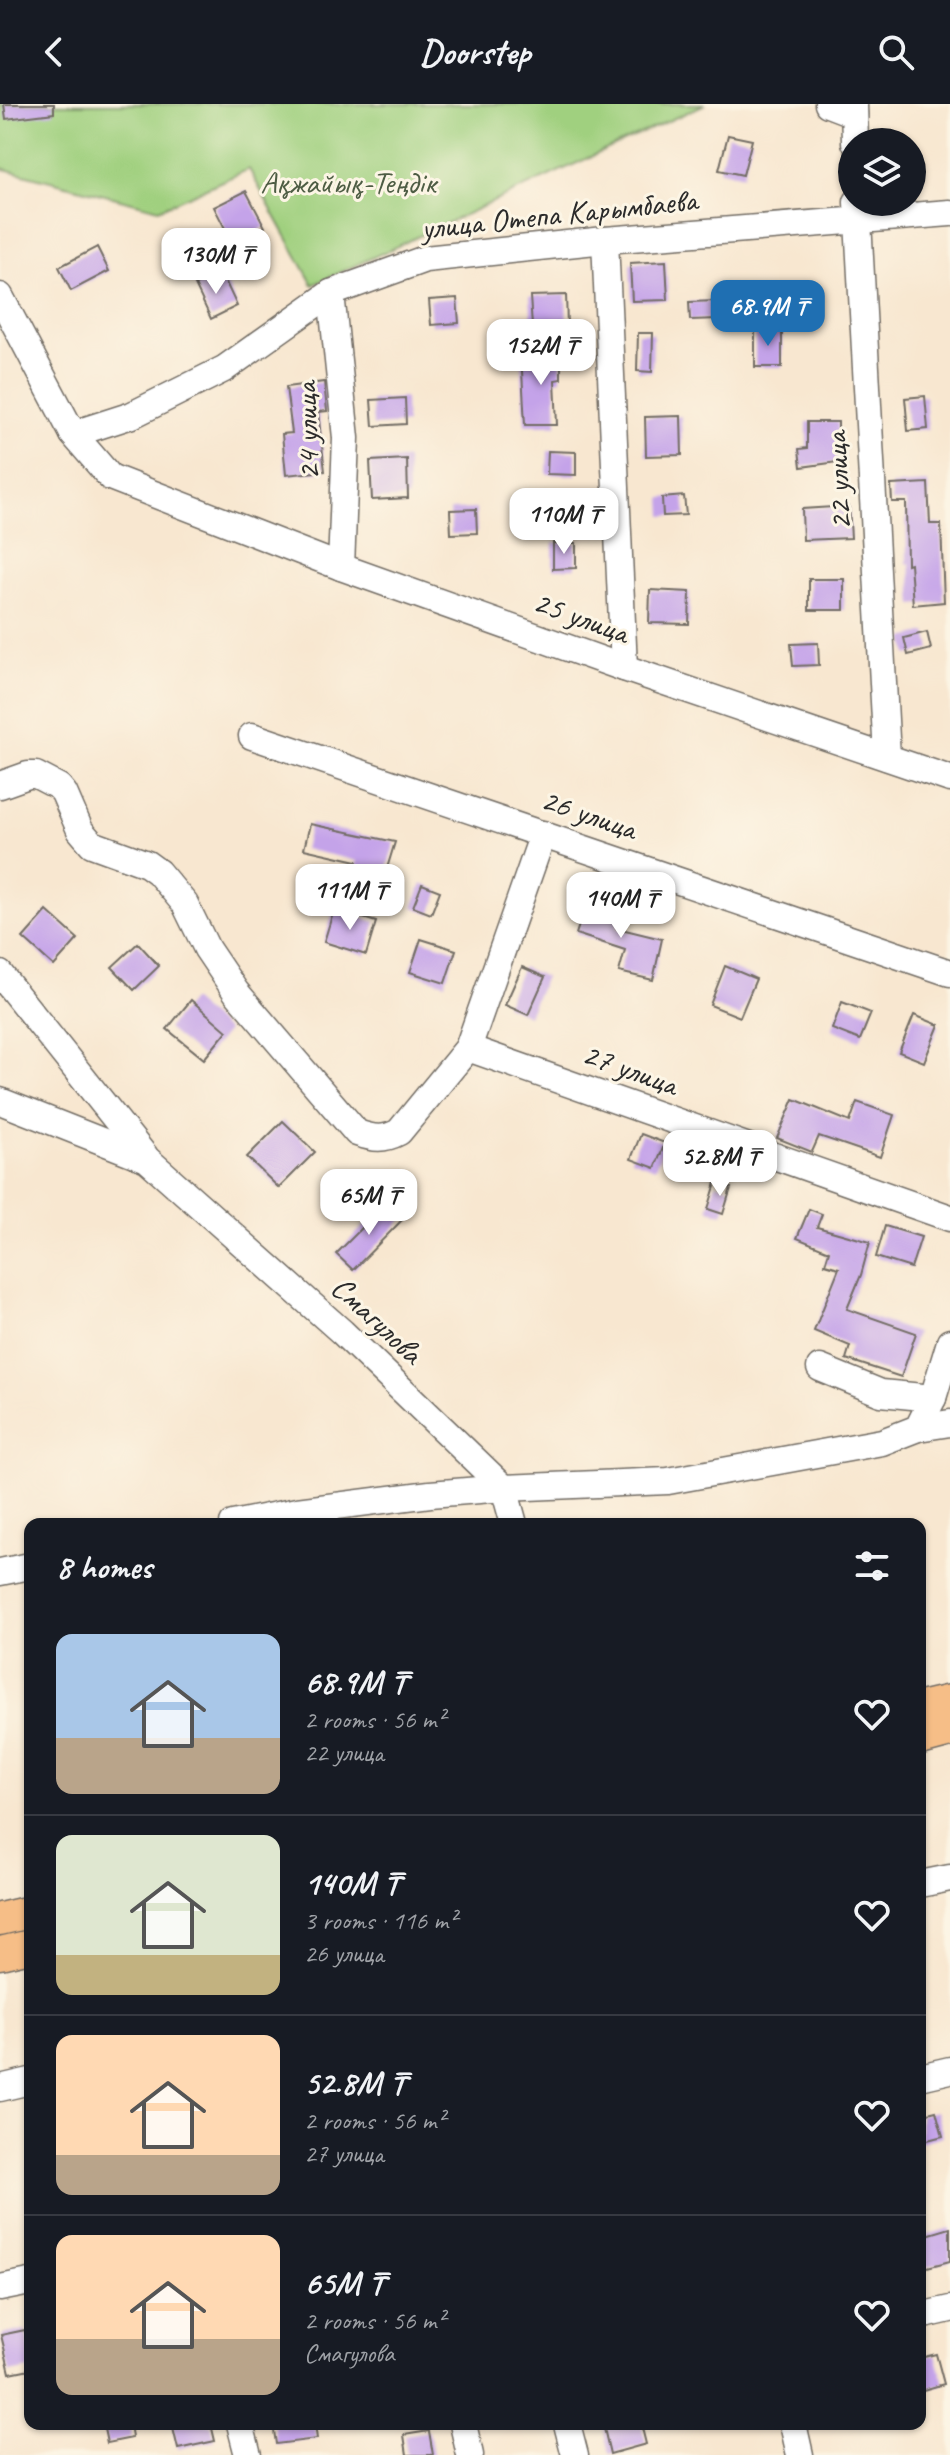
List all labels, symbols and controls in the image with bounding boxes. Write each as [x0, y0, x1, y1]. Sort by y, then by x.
text: Doorstep [420, 29, 530, 75]
icon: back [32, 30, 76, 74]
icon: search [874, 30, 918, 74]
map controls [838, 128, 926, 216]
button: layers [838, 128, 926, 216]
park label: Ақжайық-Теңдік [260, 162, 439, 203]
street label: улица Отепа Карымбаева [417, 179, 702, 249]
pin: 130M ₸ [151, 228, 281, 296]
text: 130M ₸ [179, 237, 253, 270]
pin: 68.9M ₸ [694, 280, 842, 348]
text: 68.9M ₸ [729, 289, 807, 322]
pin: 152M ₸ [476, 319, 606, 387]
text: 152M ₸ [505, 328, 577, 361]
street label: 24 улица [285, 378, 329, 481]
street label: 22 улица [815, 428, 861, 531]
pin: 110M ₸ [499, 488, 629, 556]
text: 110M ₸ [527, 497, 601, 530]
street label: 25 улица [528, 581, 637, 654]
street label: 26 улица [536, 779, 645, 850]
pin: 111M ₸ [285, 864, 415, 932]
pin: 140M ₸ [556, 872, 686, 940]
text: 111M ₸ [313, 873, 387, 906]
text: 140M ₸ [584, 881, 658, 914]
street label: 27 улица [577, 1033, 686, 1106]
pin: 52.8M ₸ [646, 1130, 794, 1198]
text: 52.8M ₸ [681, 1139, 759, 1172]
pin: 65M ₸ [313, 1169, 425, 1237]
text: 65M ₸ [338, 1178, 400, 1211]
street label: Смагулова [322, 1267, 433, 1374]
icon: filters [850, 1544, 894, 1588]
text: 8 homes [56, 1545, 152, 1588]
text: 68.9M ₸ [304, 1660, 407, 1703]
icon: home [120, 1666, 216, 1762]
icon: heart [850, 1692, 894, 1736]
text: 2 rooms · 56 m² [304, 1703, 445, 1736]
text: 22 улица [304, 1736, 384, 1769]
text: 140M ₸ [304, 1861, 400, 1904]
icon: home [120, 1867, 216, 1963]
icon: heart [850, 1893, 894, 1937]
text: 3 rooms · 116 m² [304, 1904, 456, 1937]
text: 26 улица [304, 1937, 384, 1970]
text: 52.8M ₸ [304, 2061, 406, 2104]
icon: home [120, 2067, 216, 2163]
icon: heart [850, 2093, 894, 2137]
text: 2 rooms · 56 m² [304, 2104, 445, 2137]
text: 27 улица [304, 2137, 384, 2170]
text: 65M ₸ [304, 2261, 384, 2304]
icon: home [120, 2267, 216, 2363]
icon: heart [850, 2293, 894, 2337]
text: 2 rooms · 56 m² [304, 2304, 445, 2337]
text: Смагулова [304, 2337, 394, 2370]

